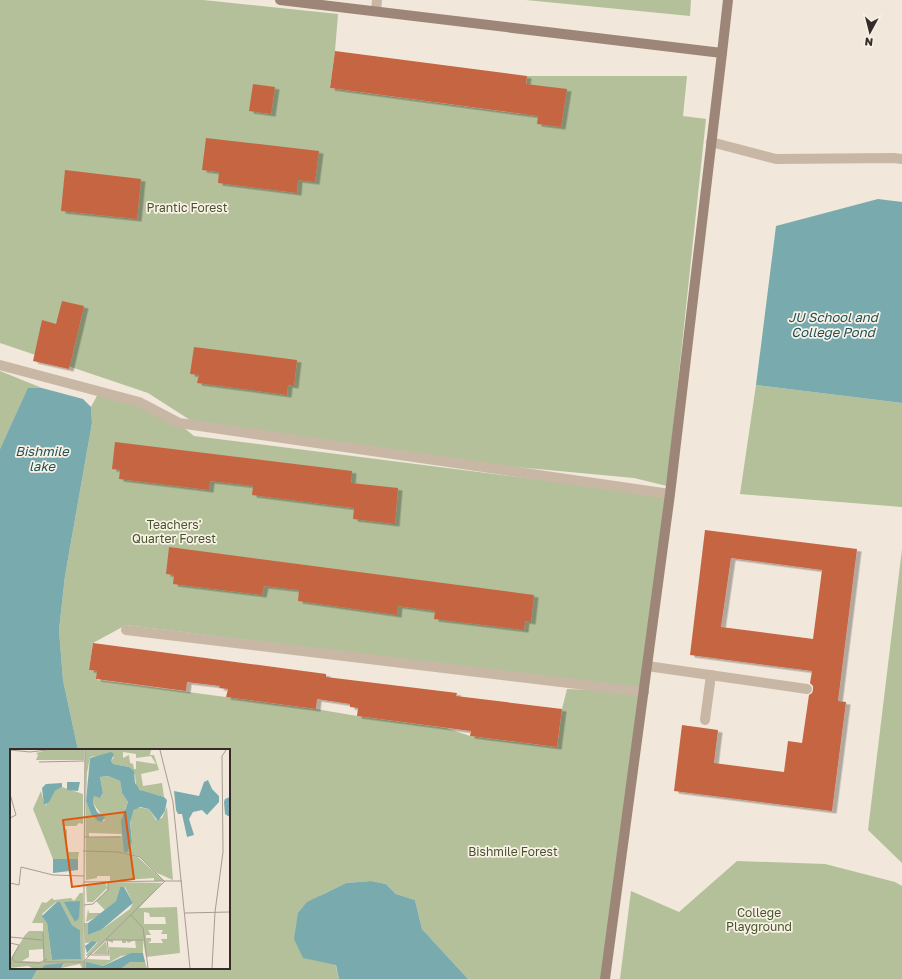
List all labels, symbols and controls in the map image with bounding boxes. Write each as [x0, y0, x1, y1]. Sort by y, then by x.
north arrow [850, 12, 890, 52]
text: N [864, 35, 874, 49]
park label: Prantic Forest [147, 200, 228, 215]
water label: JU School and College Pond [788, 309, 880, 340]
water label: Bishmile lake [15, 443, 70, 474]
park label: Teachers' Quarter Forest [132, 517, 216, 546]
inset map [10, 749, 230, 969]
park label: Bishmile Forest [468, 844, 558, 859]
park label: College Playground [726, 905, 792, 934]

